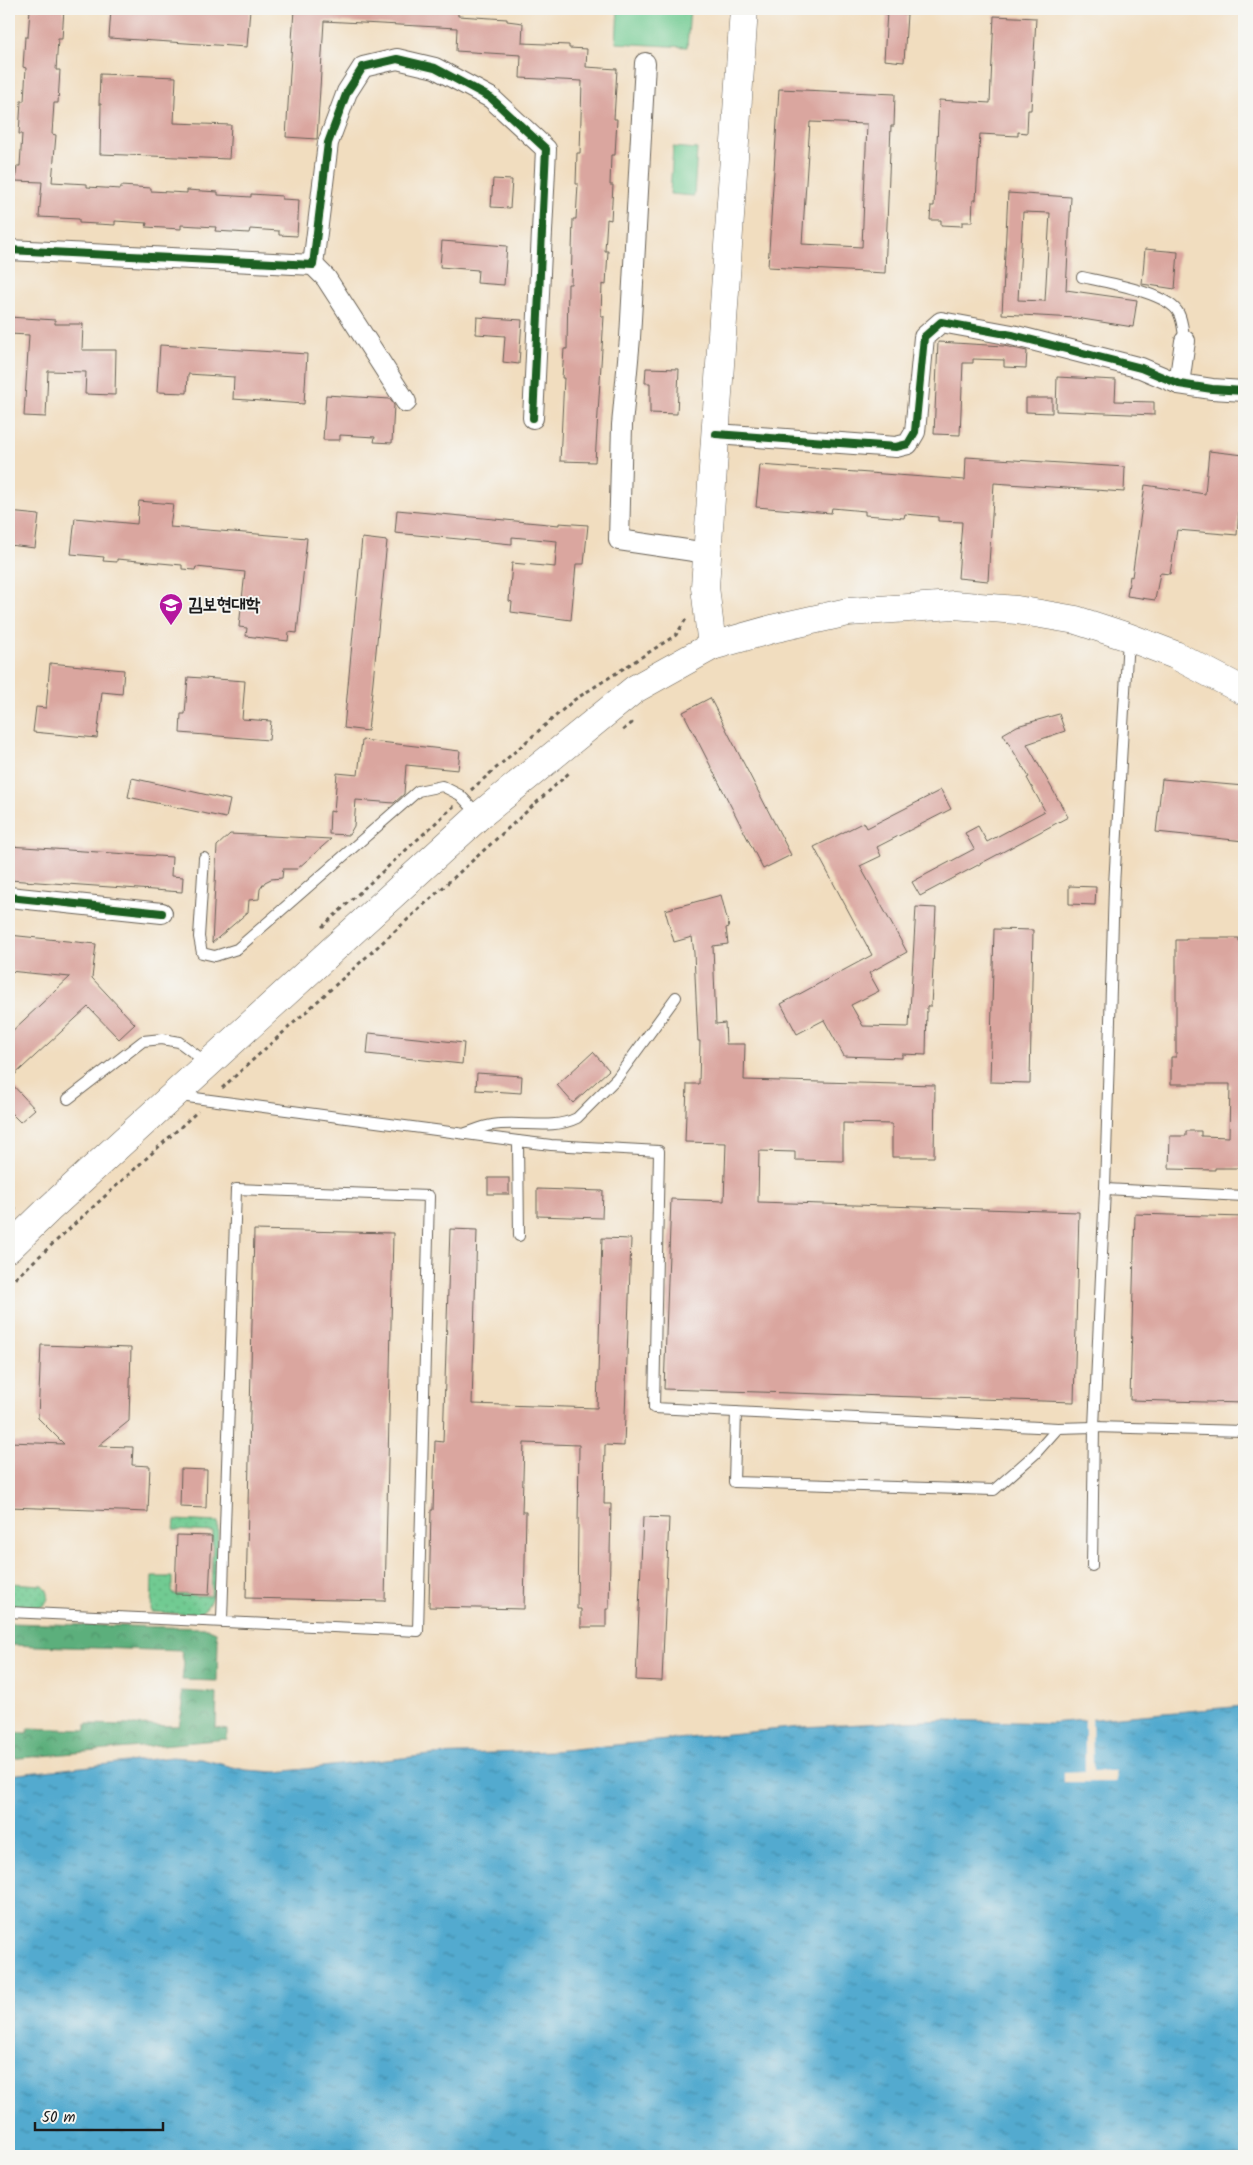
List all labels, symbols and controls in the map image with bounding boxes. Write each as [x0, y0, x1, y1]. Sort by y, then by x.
place label: 김보현대학 [188, 591, 261, 620]
school or university icon: 김보현대학 [158, 592, 184, 626]
scale bar [35, 2100, 162, 2132]
text: 50 m [42, 2106, 76, 2130]

